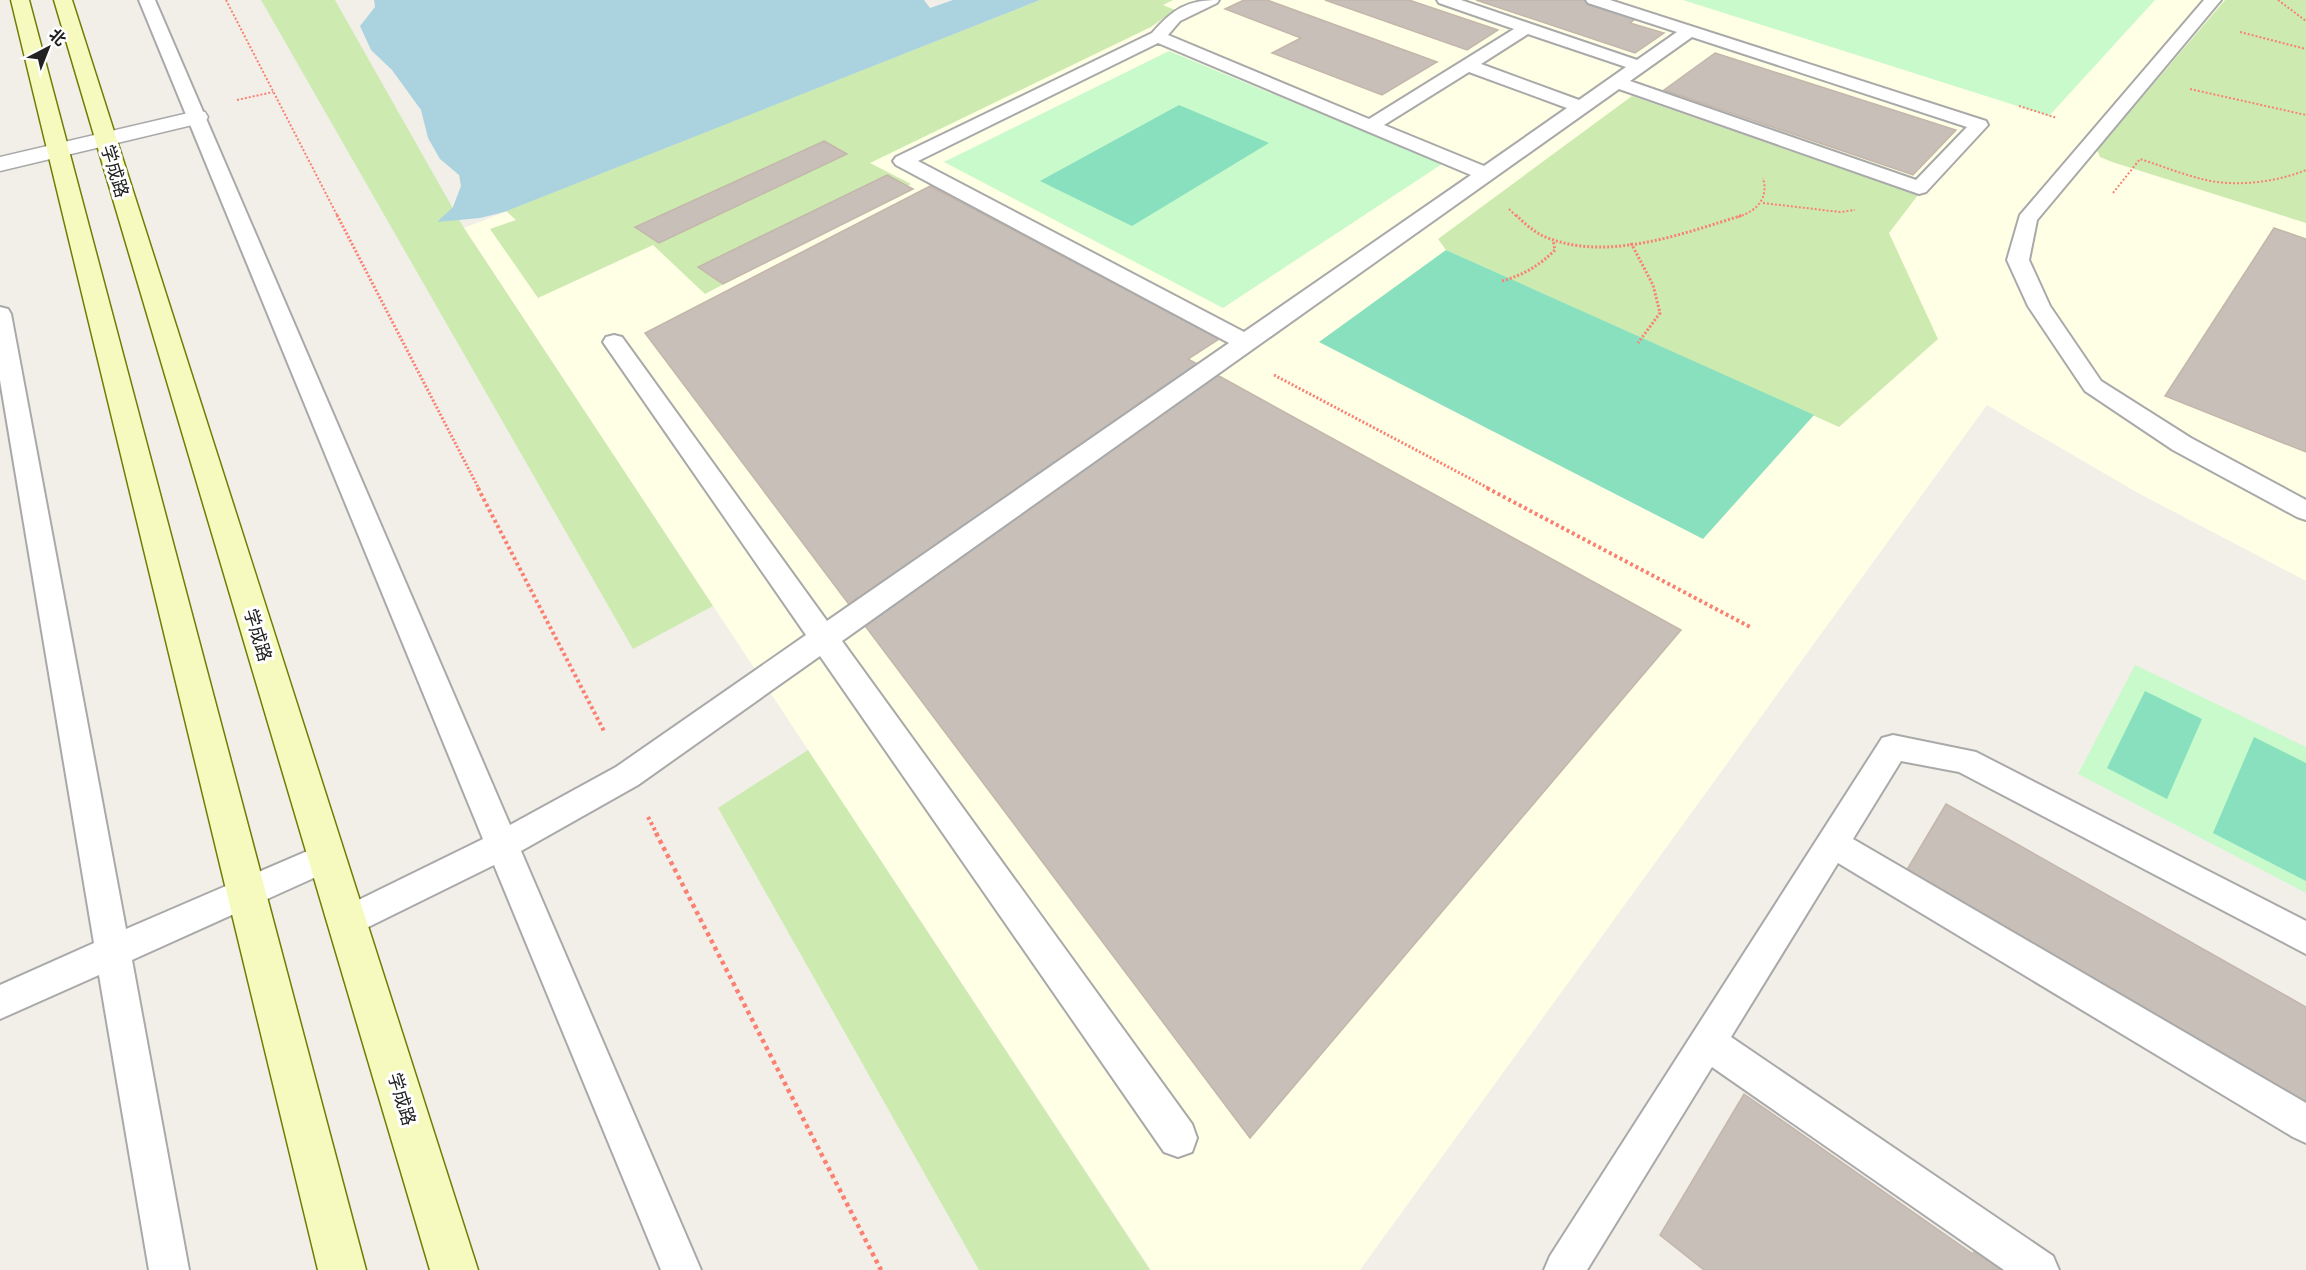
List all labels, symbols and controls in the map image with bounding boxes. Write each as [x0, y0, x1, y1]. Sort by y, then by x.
north arrow [18, 18, 78, 78]
text: 北 [45, 24, 71, 50]
street label: 学成路 [96, 142, 134, 200]
street label: 学成路 [239, 606, 277, 664]
street label: 学成路 [383, 1070, 421, 1128]

